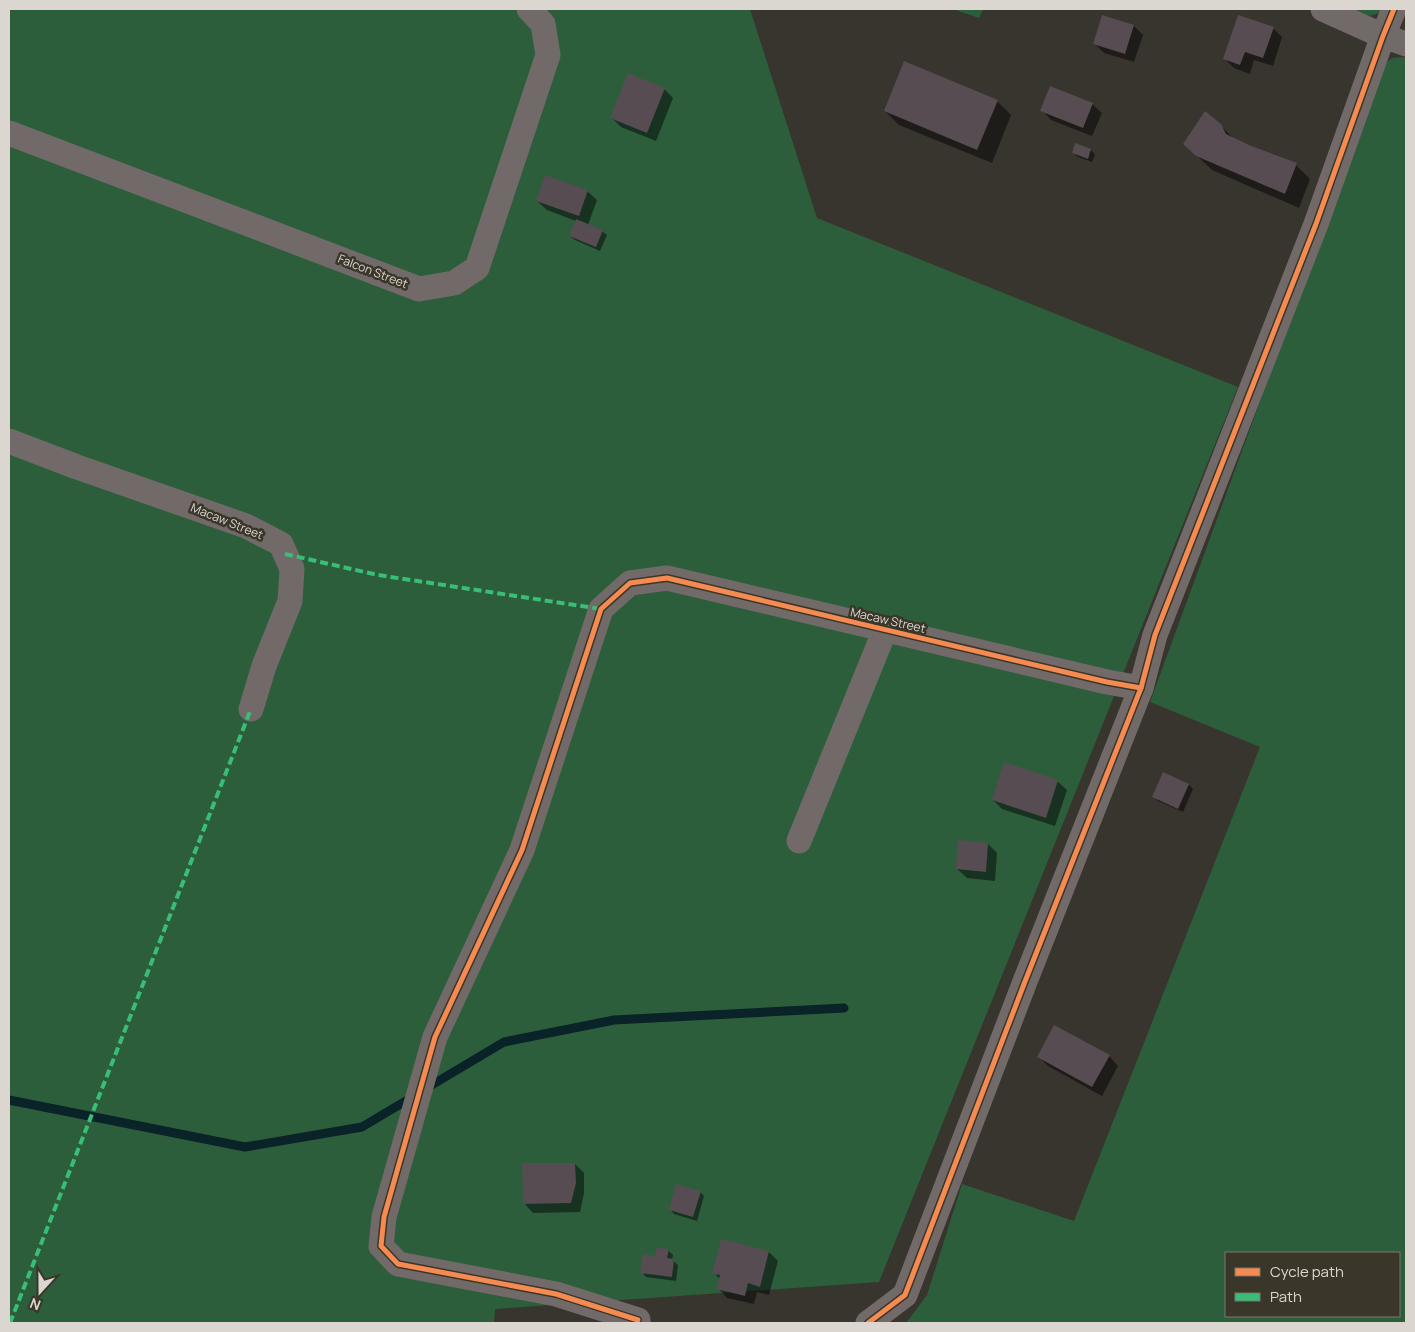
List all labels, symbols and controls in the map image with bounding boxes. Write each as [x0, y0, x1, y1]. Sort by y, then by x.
street label: Falcon Street [336, 250, 411, 292]
street label: Macaw Street [188, 499, 266, 543]
street label: Macaw Street [849, 603, 927, 637]
legend [1225, 1252, 1400, 1317]
text: Cycle path [1270, 1261, 1344, 1282]
north arrow [15, 1267, 65, 1317]
text: Path [1270, 1286, 1302, 1307]
text: N [27, 1294, 43, 1315]

